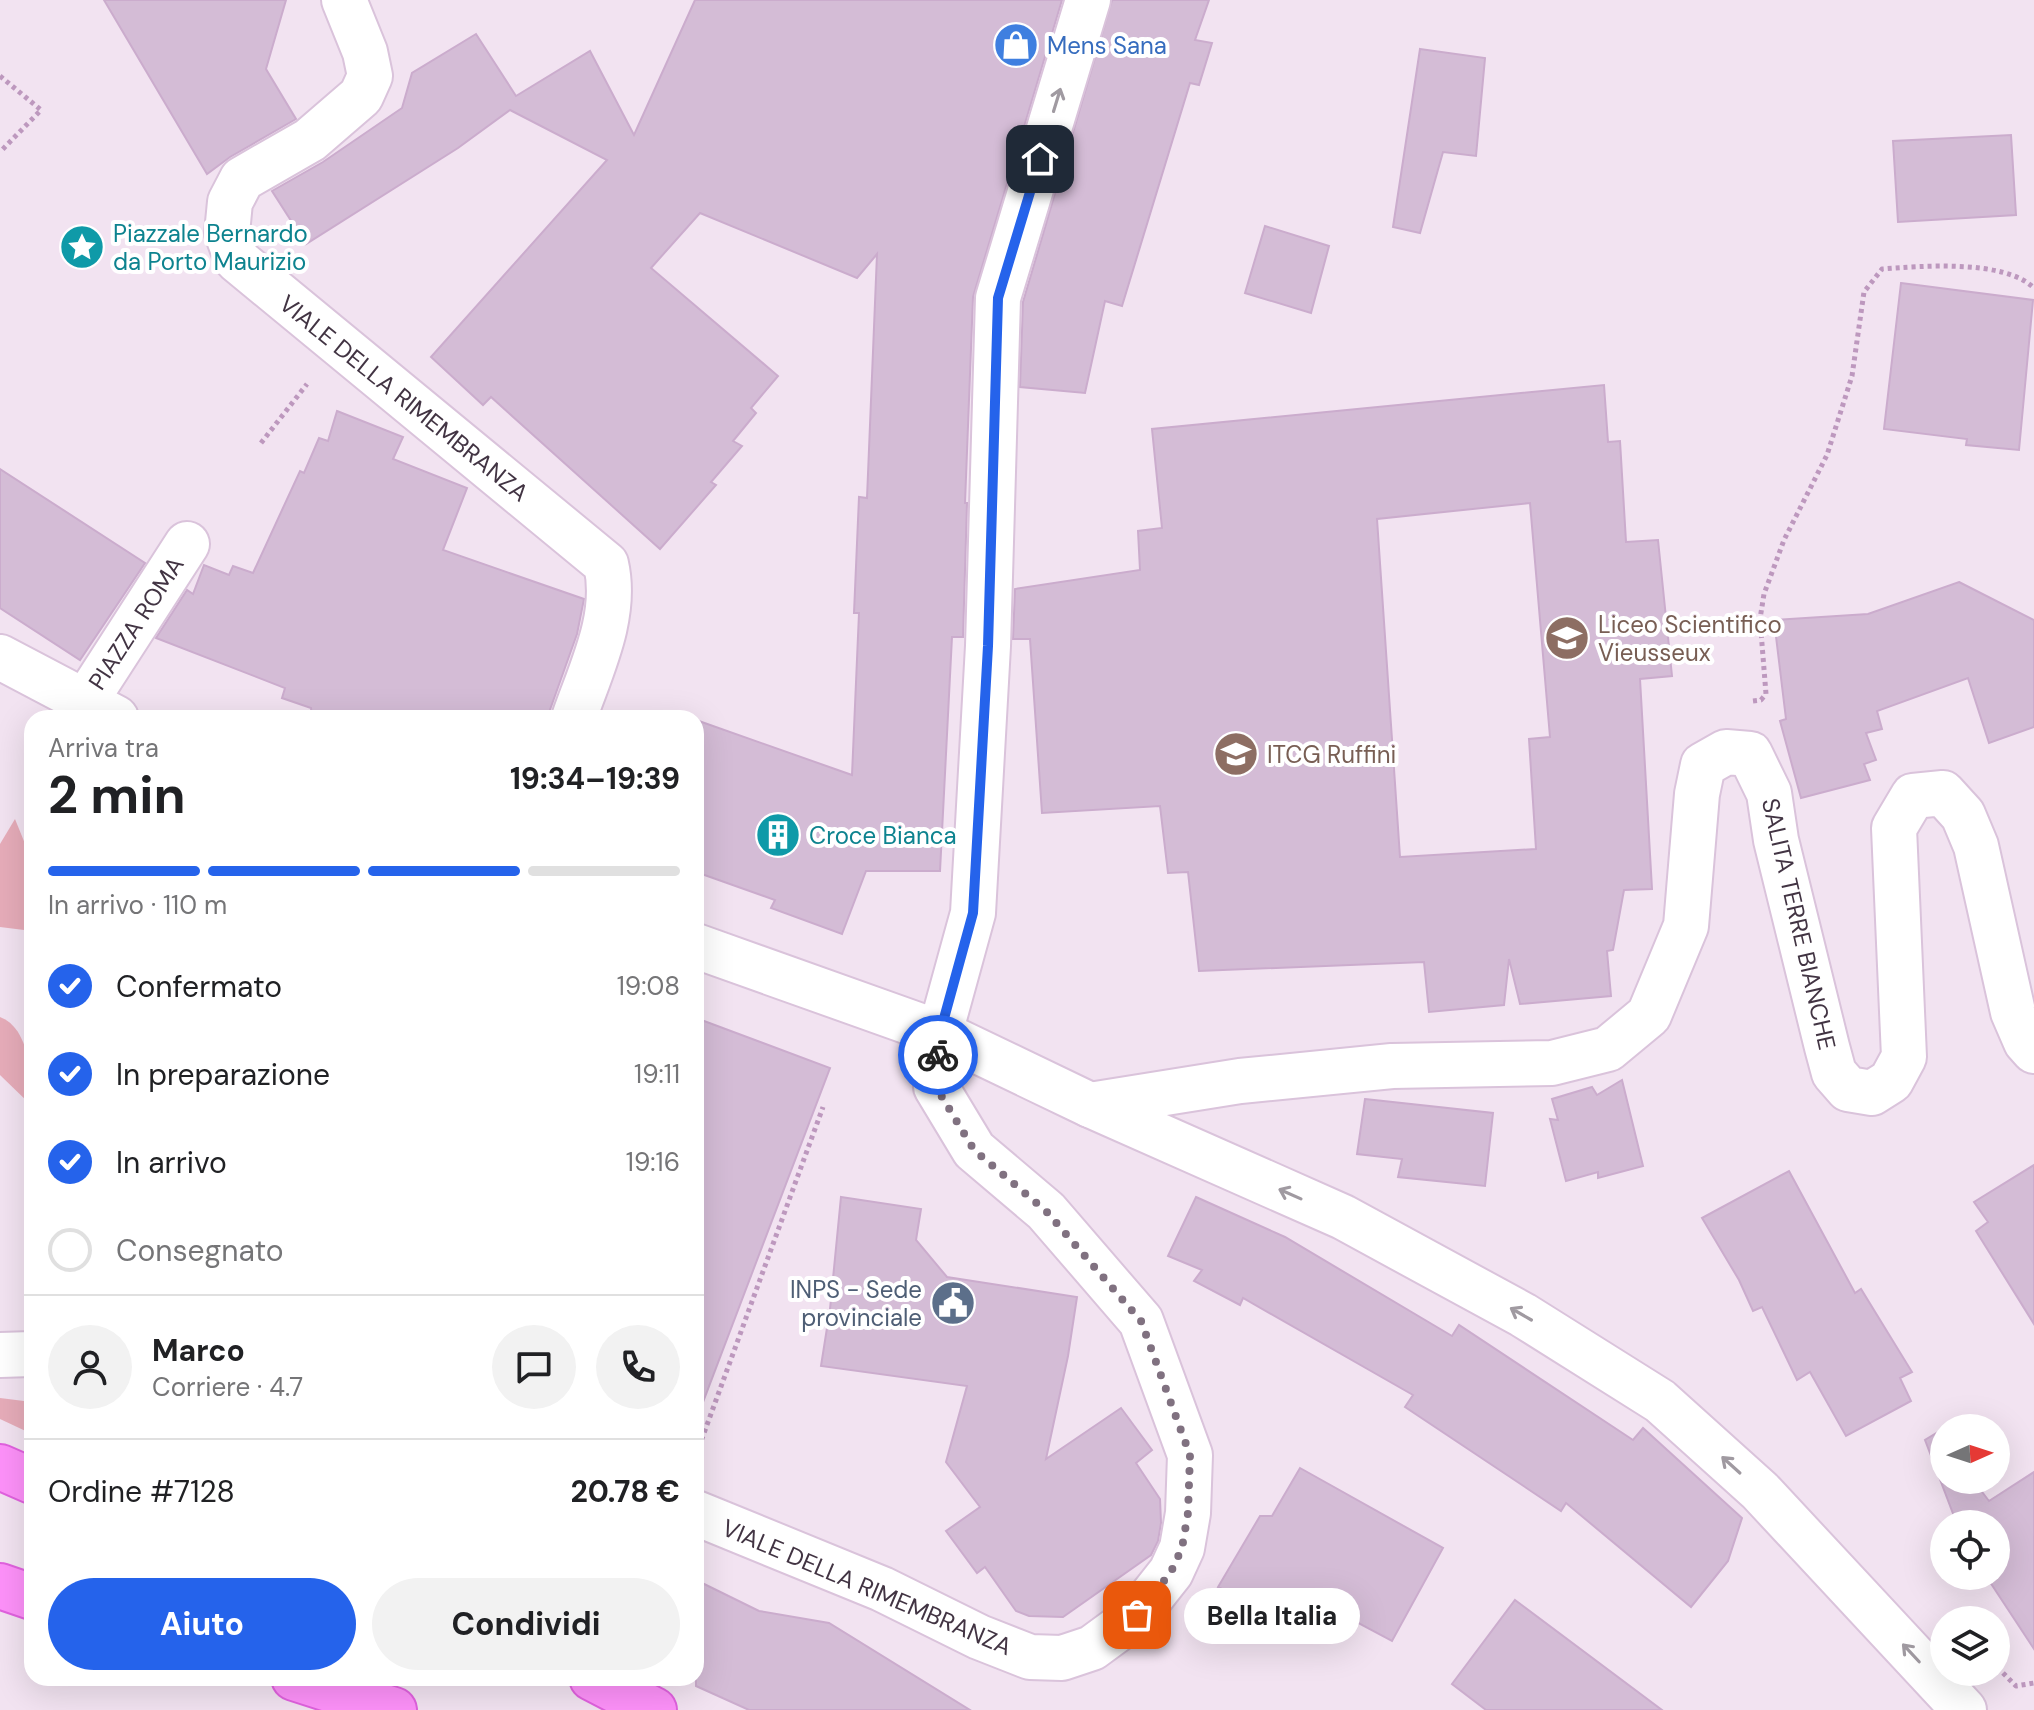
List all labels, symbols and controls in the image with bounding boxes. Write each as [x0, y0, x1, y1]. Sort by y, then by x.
shop icon: Mens Sana [992, 21, 1040, 69]
place label: Mens Sana [1047, 30, 1167, 61]
one-way arrow [1050, 88, 1065, 114]
pin [1006, 125, 1074, 193]
icon: home [1018, 137, 1062, 181]
place label: Piazzale Bernardo da Porto Maurizio [113, 218, 308, 277]
place icon: Piazzale Bernardo da Porto Maurizio [58, 223, 106, 271]
street label: VIALE DELLA RIMEMBRANZA [273, 288, 535, 508]
street label: PIAZZA ROMA [81, 550, 191, 695]
place label: Liceo Scientifico Vieusseux [1598, 609, 1782, 668]
school or university icon: Liceo Scientifico Vieusseux [1543, 614, 1591, 662]
school or university icon: ITCG Ruffini [1212, 730, 1260, 778]
text: Arriva tra [48, 731, 159, 765]
place label: ITCG Ruffini [1267, 739, 1396, 770]
text: 19:34–19:39 [510, 759, 680, 798]
text: 2 min [48, 761, 186, 829]
street label: SALITA TERRE BIANCHE [1755, 795, 1843, 1053]
building icon: Croce Bianca [754, 811, 802, 859]
place label: Croce Bianca [809, 820, 956, 851]
text: In arrivo · 110 m [48, 888, 227, 922]
icon: check [48, 964, 92, 1008]
text: Confermato [116, 967, 282, 1006]
text: 19:08 [617, 969, 680, 1003]
courier [898, 1015, 978, 1095]
icon: bike [916, 1033, 960, 1077]
icon: check [48, 1052, 92, 1096]
text: In preparazione [116, 1055, 330, 1094]
text: 19:11 [634, 1057, 680, 1091]
icon: check [48, 1140, 92, 1184]
text: In arrivo [116, 1143, 227, 1182]
text: 19:16 [626, 1145, 680, 1179]
one-way arrow [1278, 1186, 1302, 1201]
text: Consegnato [116, 1231, 284, 1270]
place label: INPS - Sede provinciale [790, 1274, 922, 1333]
public building icon: INPS - Sede provinciale [929, 1279, 977, 1327]
one-way arrow [1509, 1306, 1533, 1321]
button: person [48, 1325, 132, 1409]
button: chat [492, 1325, 576, 1409]
button: phone [596, 1325, 680, 1409]
text: Marco [152, 1331, 245, 1370]
text: Corriere · 4.7 [152, 1370, 303, 1404]
north arrow [1930, 1414, 2010, 1494]
map controls [1930, 1414, 2010, 1686]
one-way arrow [1722, 1456, 1742, 1474]
text: Ordine #7128 [48, 1472, 235, 1511]
text: 20.78 € [571, 1472, 680, 1511]
button: locate [1930, 1510, 2010, 1590]
street label: VIALE DELLA RIMEMBRANZA [717, 1512, 1017, 1662]
button: Aiuto [48, 1578, 356, 1670]
button: Condividi [372, 1578, 680, 1670]
pin [1103, 1581, 1171, 1649]
callout: Bella Italia [1185, 1587, 1361, 1643]
icon: bag [1115, 1593, 1159, 1637]
text: Bella Italia [1207, 1599, 1337, 1633]
button: layers [1930, 1606, 2010, 1686]
one-way arrow [1902, 1643, 1920, 1663]

